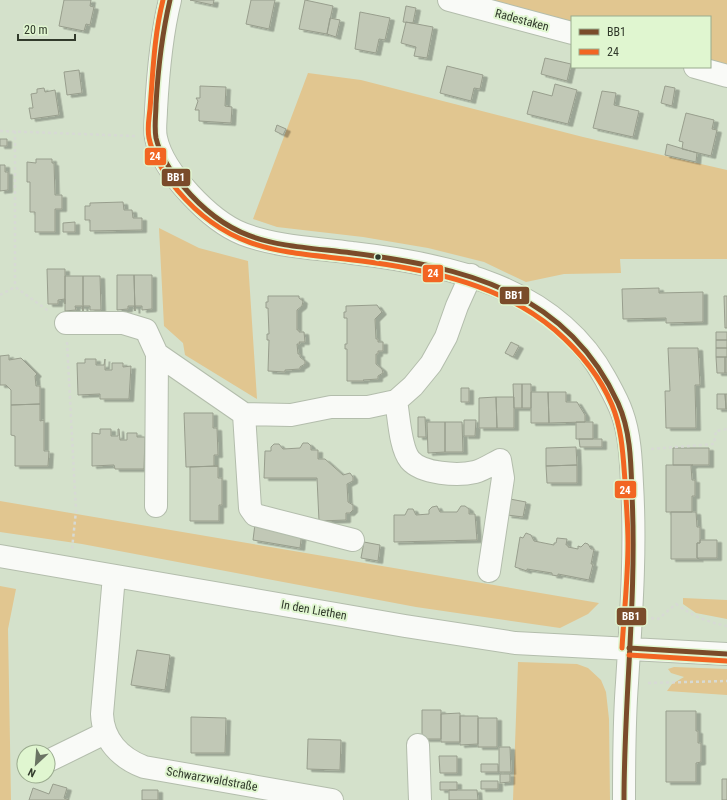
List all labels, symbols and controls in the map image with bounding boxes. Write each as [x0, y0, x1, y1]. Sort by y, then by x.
street label: Radestaken [494, 6, 551, 34]
scale bar [18, 16, 75, 42]
legend [571, 16, 711, 68]
text: 20 m [24, 23, 48, 37]
text: BB1 [607, 25, 626, 39]
text: 24 [607, 45, 619, 59]
line badge: 24 [144, 147, 167, 166]
text: 24 [149, 150, 161, 163]
line badge: BB1 [161, 168, 191, 187]
text: BB1 [167, 171, 185, 184]
unlabelled marker [373, 252, 383, 262]
line badge: 24 [422, 264, 444, 283]
text: 24 [427, 267, 439, 280]
line badge: BB1 [499, 286, 530, 305]
text: BB1 [505, 289, 523, 302]
line badge: 24 [614, 480, 637, 499]
text: 24 [619, 484, 631, 497]
street label: In den Liethen [280, 597, 348, 623]
line badge: BB1 [616, 607, 647, 626]
text: BB1 [622, 610, 640, 623]
north arrow [16, 744, 56, 784]
street label: Schwarzwaldstraße [165, 764, 259, 794]
text: N [26, 765, 38, 780]

